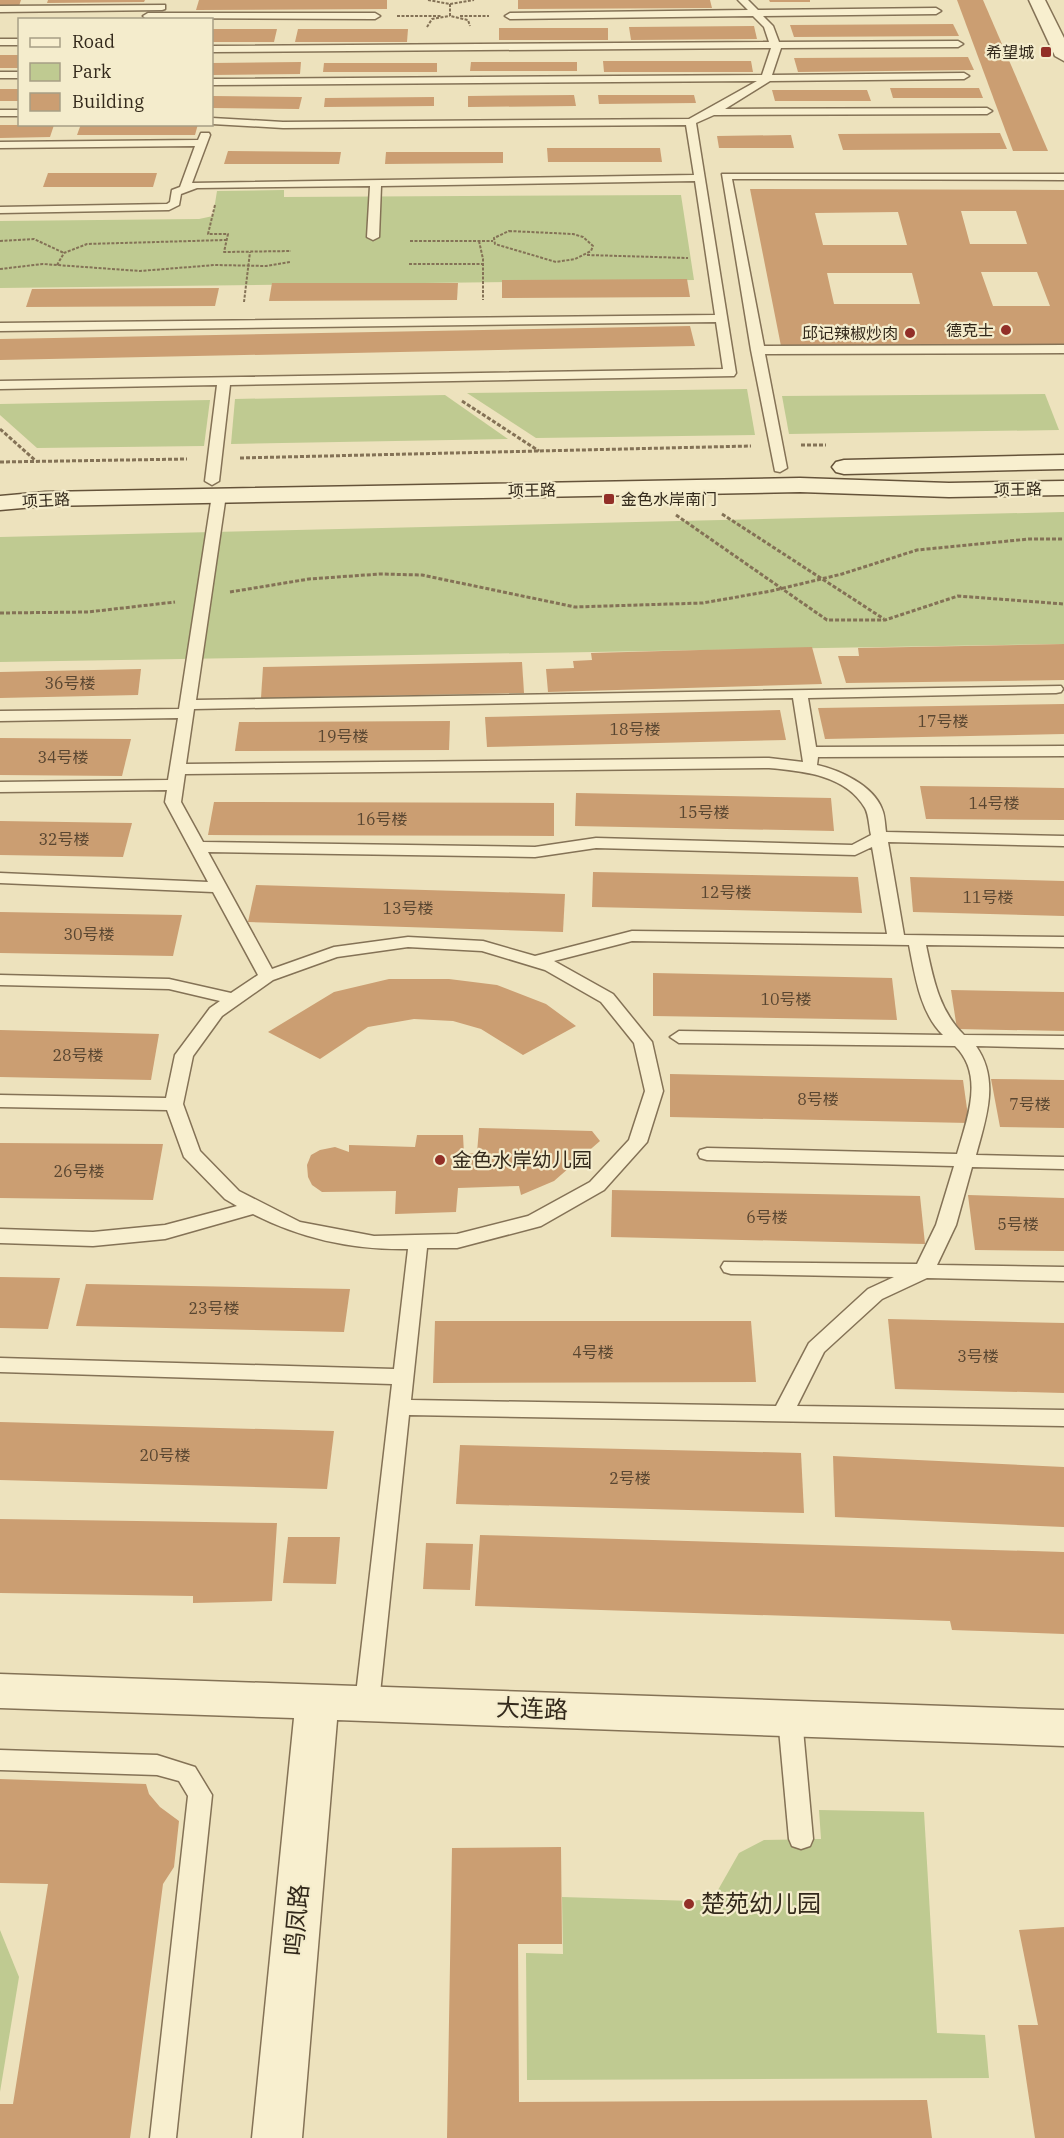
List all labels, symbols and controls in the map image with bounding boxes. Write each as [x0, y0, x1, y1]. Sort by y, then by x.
legend [18, 18, 213, 126]
text: Road [72, 30, 115, 53]
place label: 希望城 [986, 42, 1034, 62]
marker: 希望城 [1039, 45, 1053, 59]
text: Park [72, 60, 112, 83]
text: Building [72, 90, 144, 113]
place label: 德克士 [946, 320, 994, 340]
place label: 邱记辣椒炒肉 [802, 323, 898, 343]
marker: 德克士 [999, 323, 1013, 337]
marker: 邱记辣椒炒肉 [903, 326, 917, 340]
street label: 项王路 [994, 479, 1042, 499]
street label: 项王路 [508, 480, 556, 500]
street label: 项王路 [22, 489, 70, 511]
place label: 金色水岸南门 [621, 489, 717, 509]
marker: 金色水岸南门 [602, 492, 616, 506]
house number: 36号楼 [44, 673, 96, 693]
house number: 17号楼 [917, 711, 969, 731]
house number: 18号楼 [609, 719, 661, 739]
house number: 19号楼 [317, 726, 369, 746]
house number: 34号楼 [37, 747, 89, 767]
house number: 14号楼 [968, 793, 1020, 813]
house number: 15号楼 [678, 802, 730, 822]
house number: 16号楼 [356, 809, 408, 829]
house number: 32号楼 [38, 829, 90, 849]
house number: 12号楼 [700, 882, 752, 902]
house number: 11号楼 [962, 887, 1014, 907]
house number: 13号楼 [382, 898, 434, 918]
house number: 30号楼 [63, 924, 115, 944]
house number: 10号楼 [760, 989, 812, 1009]
house number: 28号楼 [52, 1045, 104, 1065]
house number: 8号楼 [797, 1089, 839, 1109]
house number: 7号楼 [1009, 1094, 1051, 1114]
place label: 金色水岸幼儿园 [452, 1146, 592, 1173]
marker: 金色水岸幼儿园 [433, 1153, 447, 1167]
house number: 26号楼 [53, 1161, 105, 1181]
house number: 6号楼 [746, 1207, 788, 1227]
house number: 5号楼 [997, 1214, 1039, 1234]
house number: 23号楼 [188, 1298, 240, 1318]
house number: 4号楼 [572, 1342, 614, 1362]
house number: 3号楼 [957, 1346, 999, 1366]
house number: 20号楼 [139, 1445, 191, 1465]
house number: 2号楼 [609, 1468, 651, 1488]
street label: 大连路 [495, 1691, 569, 1725]
street label: 鸣凤路 [277, 1883, 315, 1957]
place label: 楚苑幼儿园 [701, 1887, 821, 1919]
marker: 楚苑幼儿园 [682, 1897, 696, 1911]

